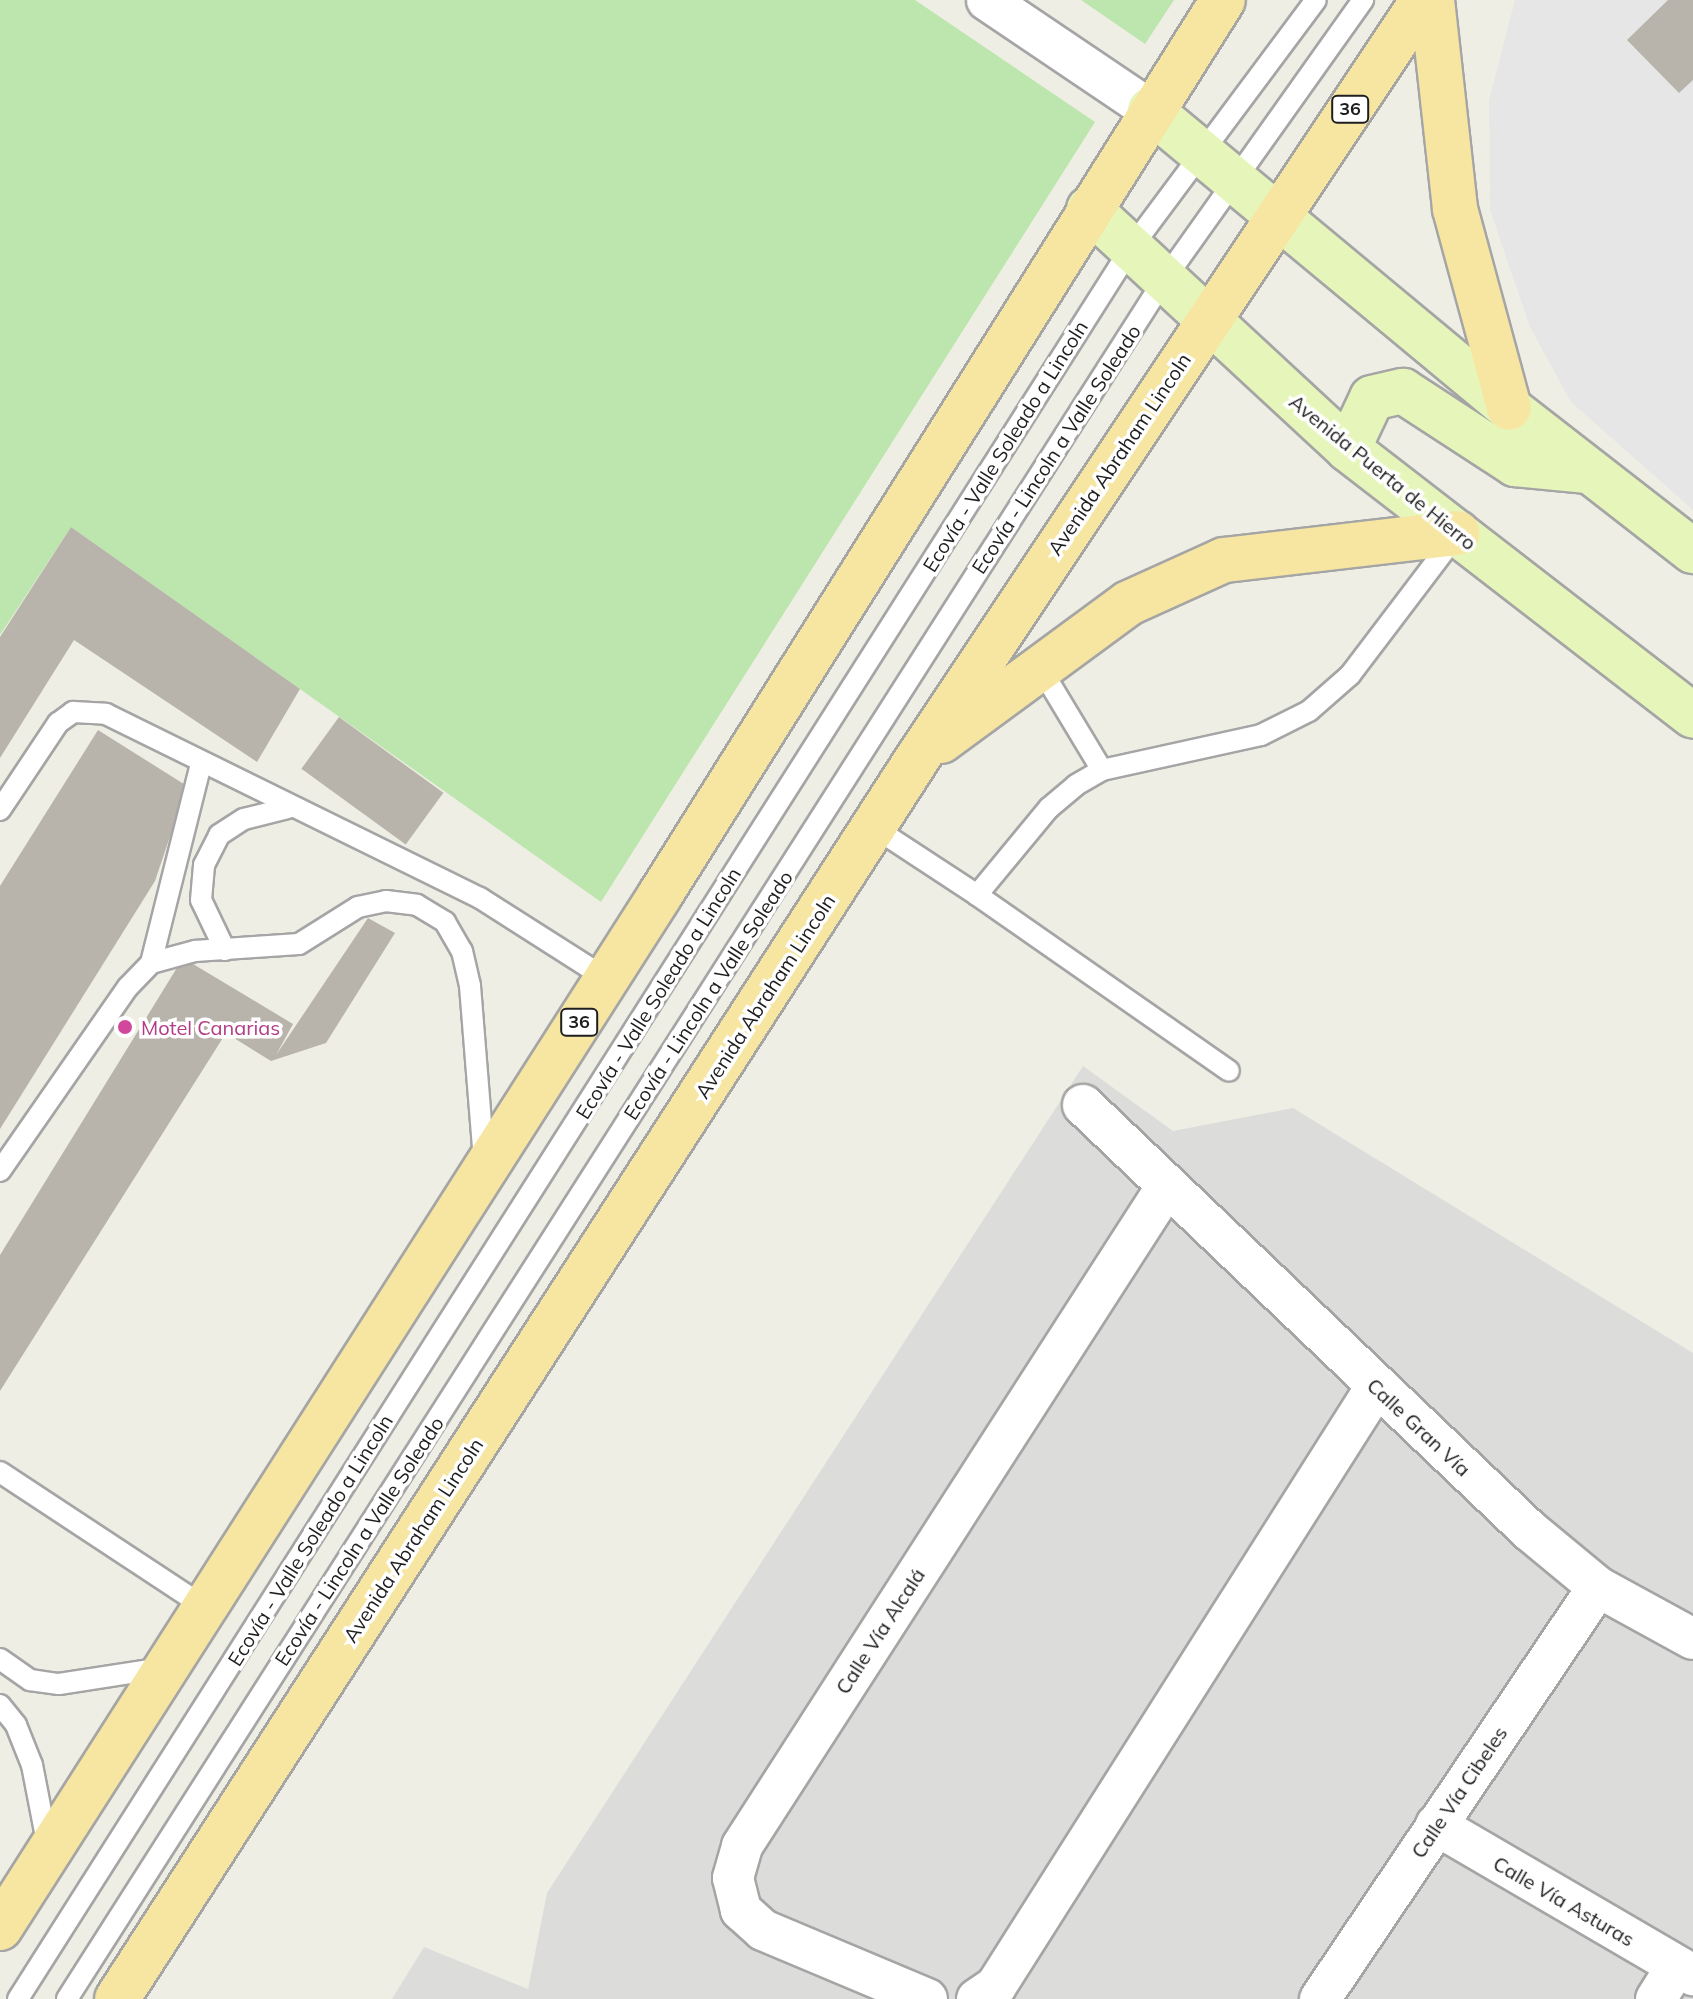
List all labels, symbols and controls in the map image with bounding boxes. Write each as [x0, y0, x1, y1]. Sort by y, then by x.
road number: 36 [1330, 95, 1370, 123]
street label: Ecovía - Valle Soleado a Lincoln [918, 316, 1092, 576]
street label: Ecovía - Lincoln a Valle Soleado [966, 320, 1146, 578]
street label: Avenida Abraham Lincoln [1042, 348, 1196, 560]
street label: Avenida Puerta de Hierro [1285, 389, 1481, 555]
street label: Ecovía - Valle Soleado a Lincoln [571, 863, 745, 1123]
street label: Ecovía - Lincoln a Valle Soleado [618, 866, 798, 1124]
street label: Avenida Abraham Lincoln [690, 889, 840, 1103]
road number: 36 [559, 1008, 599, 1036]
place label: Motel Canarias [141, 1015, 280, 1039]
marker: Motel Canarias [116, 1018, 134, 1036]
street label: Calle Gran Vía [1362, 1373, 1476, 1481]
street label: Ecovía - Valle Soleado a Lincoln [223, 1410, 397, 1670]
street label: Ecovía - Lincoln a Valle Soleado [269, 1412, 449, 1670]
street label: Avenida Abraham Lincoln [338, 1433, 488, 1647]
street label: Calle Vía Alcalá [830, 1564, 930, 1698]
street label: Calle Vía Cibeles [1406, 1722, 1512, 1862]
street label: Calle Vía Asturas [1489, 1851, 1639, 1951]

